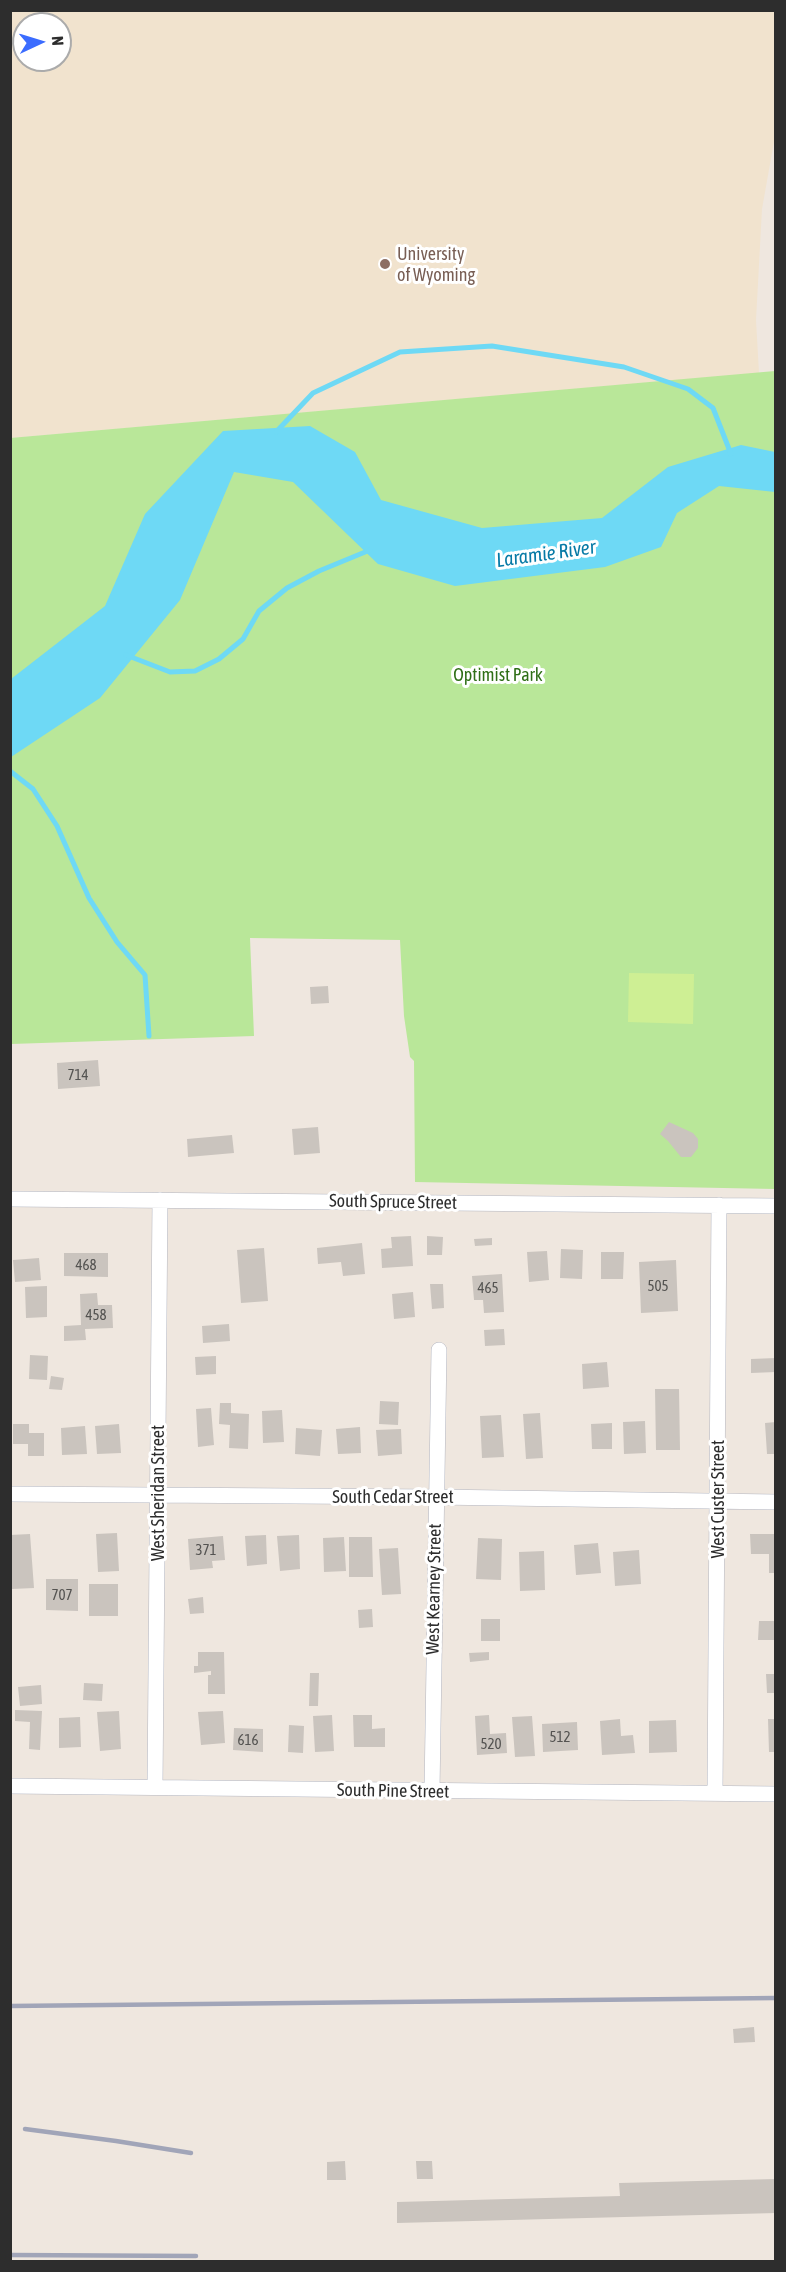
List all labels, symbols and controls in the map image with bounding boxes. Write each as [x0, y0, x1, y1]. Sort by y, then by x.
north arrow [12, 12, 72, 72]
text: N [49, 36, 67, 46]
place label: University of Wyoming [397, 243, 475, 286]
marker: University of Wyoming [378, 257, 392, 271]
water label: Laramie River [495, 535, 597, 573]
park label: Optimist Park [453, 664, 543, 686]
house number: 714 [67, 1066, 89, 1084]
street label: South Spruce Street [329, 1190, 457, 1214]
house number: 468 [75, 1256, 97, 1274]
house number: 505 [647, 1277, 669, 1295]
house number: 465 [477, 1279, 499, 1297]
house number: 458 [85, 1306, 107, 1324]
street label: West Sheridan Street [147, 1425, 169, 1561]
street label: West Custer Street [707, 1440, 729, 1558]
street label: South Cedar Street [332, 1486, 454, 1508]
street label: West Kearney Street [422, 1523, 446, 1655]
house number: 371 [195, 1541, 217, 1559]
house number: 707 [51, 1586, 73, 1604]
house number: 512 [549, 1728, 571, 1746]
house number: 616 [237, 1731, 259, 1749]
house number: 520 [480, 1735, 502, 1753]
street label: South Pine Street [337, 1779, 449, 1803]

